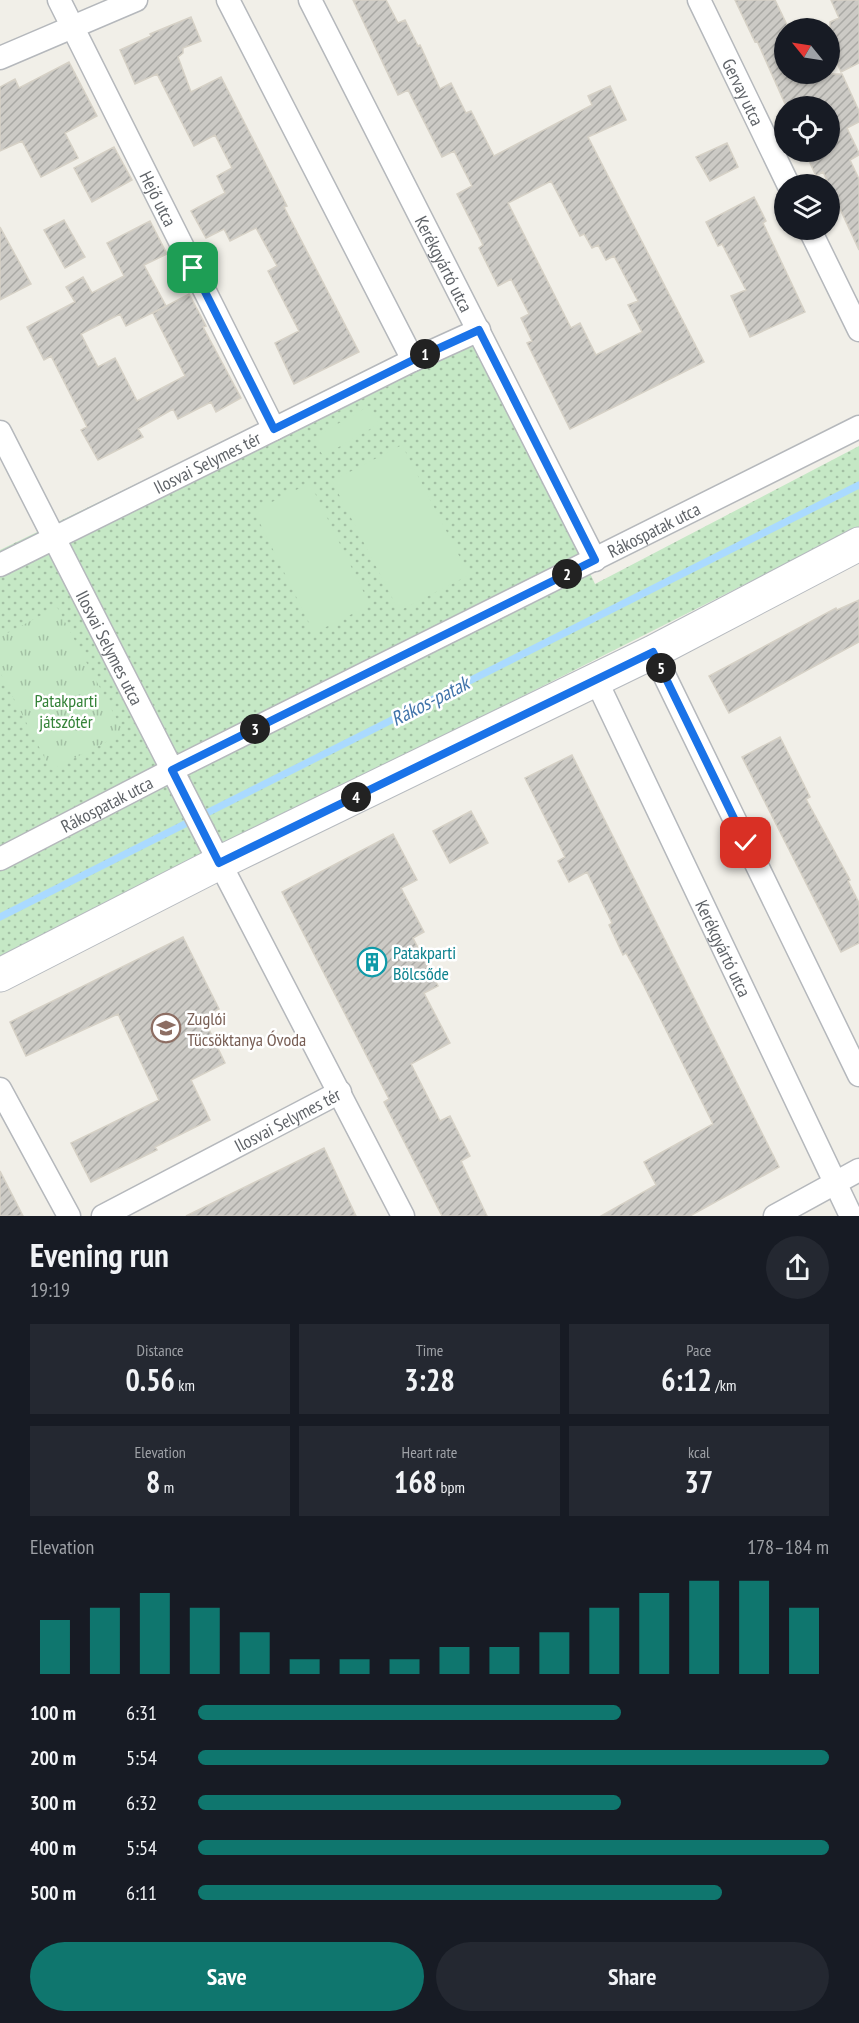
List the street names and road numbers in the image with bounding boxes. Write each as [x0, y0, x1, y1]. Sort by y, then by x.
street label: Gervay utca [717, 55, 769, 129]
street label: Hejő utca [135, 167, 182, 230]
street label: Kerékgyártó utca [410, 212, 478, 316]
street label: Ilosvai Selymes tér [150, 426, 264, 499]
street label: Rákospatak utca [604, 497, 704, 562]
street label: Ilosvai Selymes utca [71, 586, 149, 709]
street label: Rákospatak utca [57, 771, 156, 837]
street label: Kerékgyártó utca [691, 896, 756, 1000]
street label: Ilosvai Selymes tér [230, 1082, 344, 1157]

